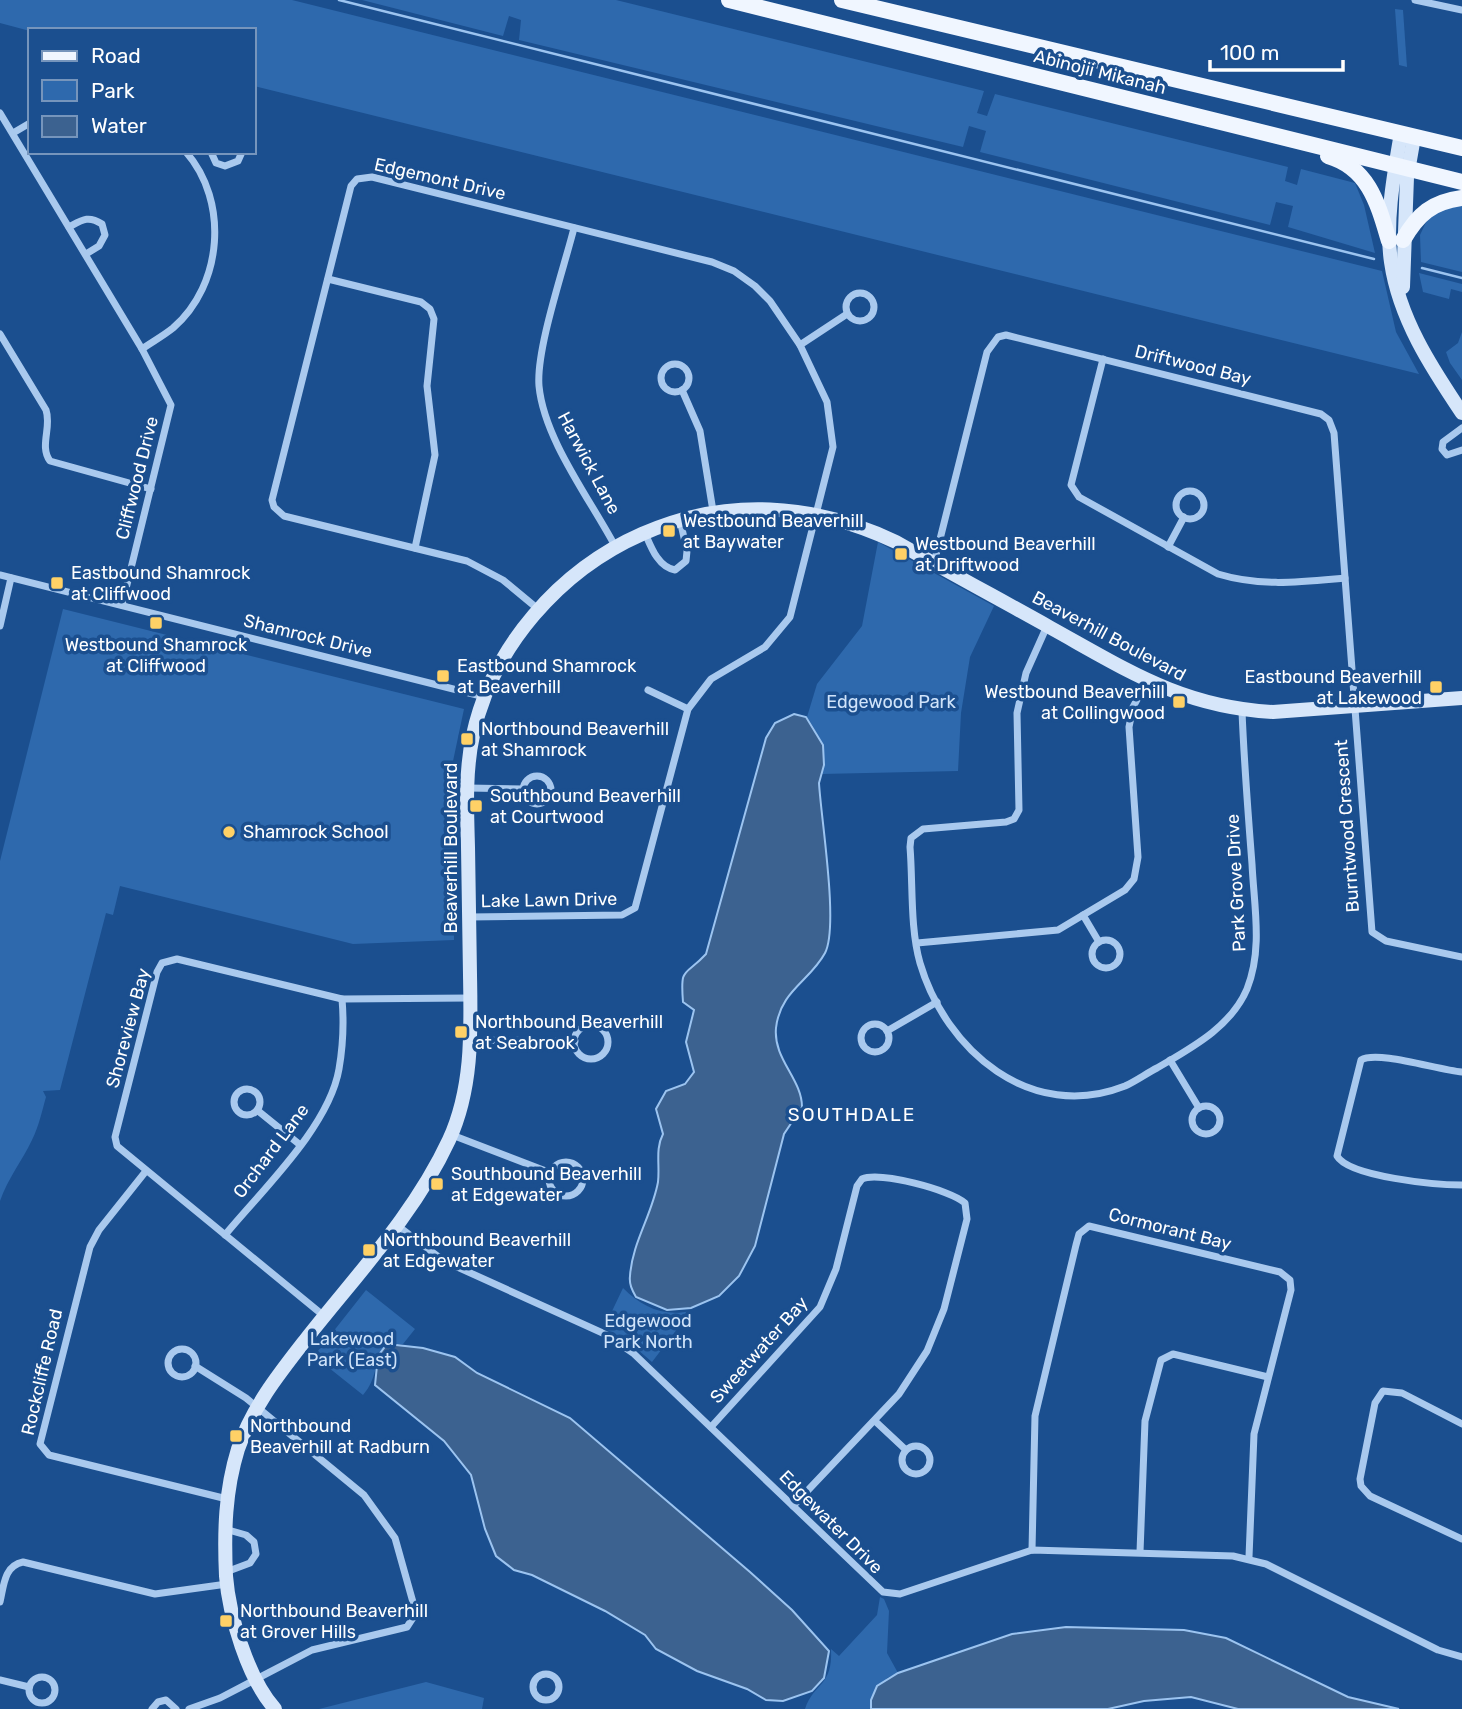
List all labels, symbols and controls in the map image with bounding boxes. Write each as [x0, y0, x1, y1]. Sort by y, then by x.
legend [28, 28, 256, 154]
scale bar [1210, 28, 1343, 72]
text: 100 m [1220, 40, 1279, 65]
text: Road [91, 43, 141, 68]
street label: Abinojii Mikanah [1032, 45, 1168, 99]
text: Park [91, 78, 135, 103]
text: Water [91, 113, 147, 138]
street label: Edgemont Drive [372, 153, 508, 205]
street label: Driftwood Bay [1132, 340, 1254, 390]
street label: Harwick Lane [553, 408, 625, 518]
street label: Cliffwood Drive [111, 414, 163, 542]
place label: Westbound Beaverhill at Baywater [683, 510, 864, 553]
marker: Westbound Beaverhill at Baywater [661, 523, 677, 539]
place label: Westbound Beaverhill at Driftwood [915, 533, 1096, 576]
marker: Westbound Beaverhill at Driftwood [893, 546, 909, 562]
place label: Eastbound Shamrock at Cliffwood [71, 562, 251, 605]
marker: Eastbound Shamrock at Cliffwood [49, 575, 65, 591]
street label: Beaverhill Boulevard [1028, 586, 1190, 686]
street label: Shamrock Drive [241, 609, 375, 663]
marker: Westbound Shamrock at Cliffwood [148, 615, 164, 631]
place label: Westbound Shamrock at Cliffwood [65, 634, 248, 677]
place label: Eastbound Shamrock at Beaverhill [457, 655, 637, 698]
place label: Eastbound Beaverhill at Lakewood [1245, 666, 1422, 709]
marker: Eastbound Shamrock at Beaverhill [435, 668, 451, 684]
marker: Eastbound Beaverhill at Lakewood [1428, 679, 1444, 695]
place label: Westbound Beaverhill at Collingwood [984, 681, 1165, 724]
park label: Edgewood Park [826, 691, 956, 713]
marker: Westbound Beaverhill at Collingwood [1171, 694, 1187, 710]
place label: Northbound Beaverhill at Shamrock [481, 718, 669, 761]
marker: Northbound Beaverhill at Shamrock [459, 731, 475, 747]
street label: Burntwood Crescent [1330, 739, 1364, 913]
street label: Beaverhill Boulevard [440, 762, 462, 934]
place label: Southbound Beaverhill at Courtwood [490, 785, 681, 828]
marker: Southbound Beaverhill at Courtwood [468, 798, 484, 814]
street label: Park Grove Drive [1221, 813, 1251, 953]
place label: Shamrock School [243, 821, 389, 843]
marker: Shamrock School [221, 824, 237, 840]
street label: Lake Lawn Drive [481, 888, 617, 912]
street label: Shoreview Bay [101, 966, 155, 1090]
place label: Northbound Beaverhill at Seabrook [475, 1011, 663, 1054]
marker: Northbound Beaverhill at Seabrook [453, 1024, 469, 1040]
street label: Orchard Lane [228, 1099, 314, 1203]
district label: SOUTHDALE [788, 1103, 916, 1126]
place label: Southbound Beaverhill at Edgewater [451, 1163, 642, 1206]
marker: Southbound Beaverhill at Edgewater [429, 1176, 445, 1192]
street label: Cormorant Bay [1106, 1203, 1234, 1255]
place label: Northbound Beaverhill at Edgewater [383, 1229, 571, 1272]
marker: Northbound Beaverhill at Edgewater [361, 1242, 377, 1258]
street label: Sweetwater Bay [705, 1292, 813, 1408]
street label: Rockcliffe Road [17, 1307, 67, 1437]
park label: Edgewood Park North [603, 1310, 693, 1353]
park label: Lakewood Park (East) [307, 1328, 397, 1371]
place label: Northbound Beaverhill at Radburn [250, 1415, 430, 1458]
marker: Northbound Beaverhill at Radburn [228, 1428, 244, 1444]
street label: Edgewater Drive [775, 1466, 887, 1578]
place label: Northbound Beaverhill at Grover Hills [240, 1600, 428, 1643]
marker: Northbound Beaverhill at Grover Hills [218, 1613, 234, 1629]

